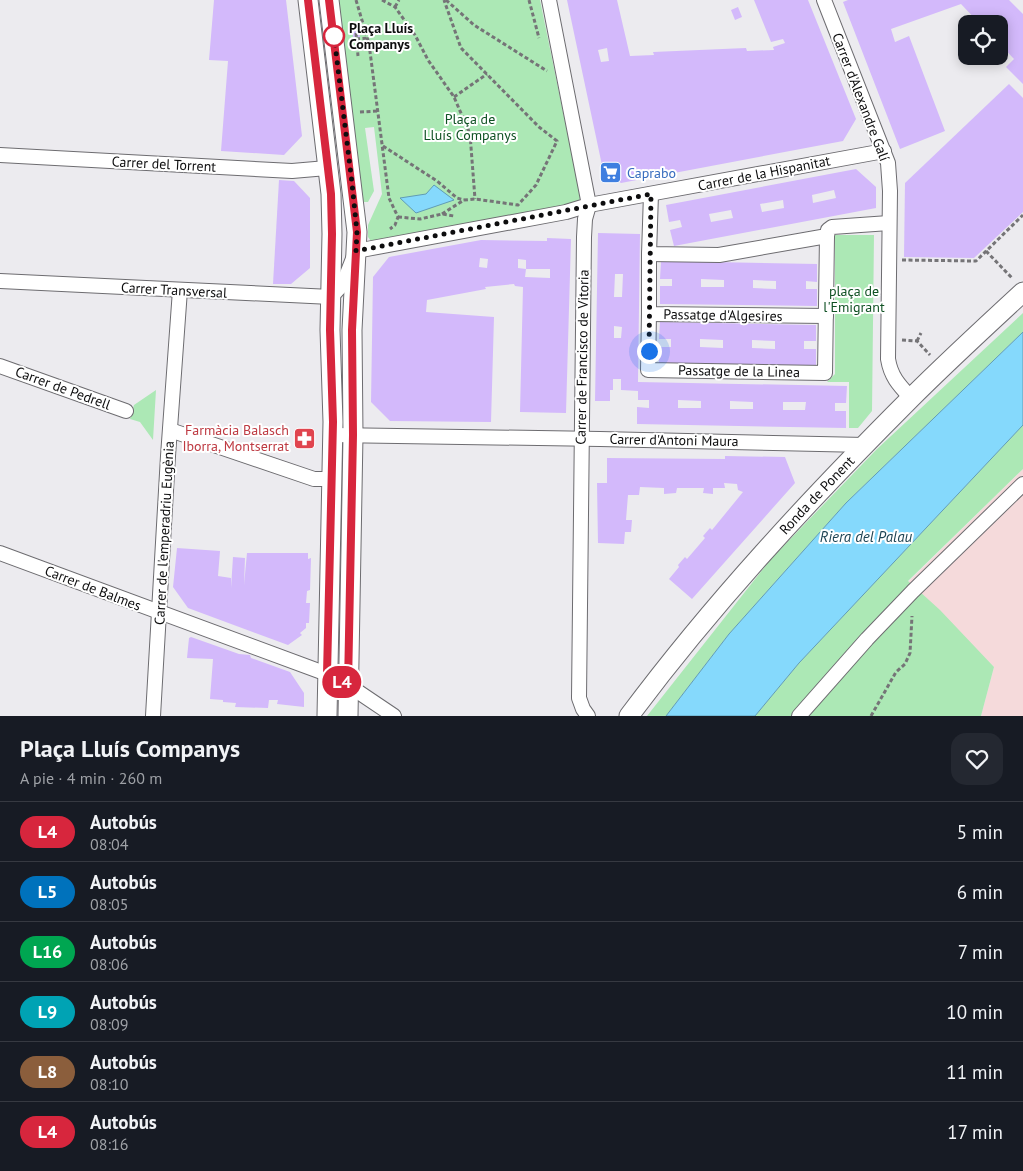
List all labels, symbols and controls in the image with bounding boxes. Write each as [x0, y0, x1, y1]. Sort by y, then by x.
map controls [958, 15, 1008, 65]
button: locate [958, 15, 1008, 65]
place label: Plaça Lluís Companys [349, 19, 413, 53]
marker: Plaça Lluís Companys [323, 25, 345, 47]
street label: Carrer d'Alexandre Galí [828, 30, 894, 164]
park label: Plaça de Lluís Companys [423, 110, 517, 144]
street label: Carrer de la Hispanitat [696, 151, 832, 195]
street label: Carrer del Torrent [111, 152, 217, 176]
supermarket icon: Caprabo [599, 161, 623, 185]
place label: Caprabo [627, 164, 676, 182]
street label: Carrer de Francisco de Vitoria [571, 269, 593, 445]
street label: Carrer Transversal [120, 278, 228, 302]
park label: plaça de l'Emigrant [823, 282, 885, 316]
street label: Passatge d'Algesires [663, 305, 783, 325]
your location [637, 339, 662, 364]
street label: Passatge de la Linea [678, 361, 800, 381]
street label: Carrer de Pedrell [13, 362, 113, 414]
place label: Farmàcia Balasch Iborra, Montserrat [182, 421, 289, 455]
pharmacy icon: Farmàcia Balasch Iborra, Montserrat [293, 426, 317, 450]
street label: Carrer d'Antoni Maura [609, 430, 739, 450]
street label: Carrer de l'emperadriu Eugènia [150, 441, 178, 625]
street label: Ronda de Ponent [775, 452, 858, 538]
water label: Riera del Palau [820, 527, 912, 546]
street label: Carrer de Balmes [42, 561, 144, 615]
line badge: L4 [320, 666, 364, 698]
text: L4 [332, 670, 352, 693]
text: Plaça Lluís Companys [20, 733, 240, 764]
button: heart [951, 733, 1003, 785]
text: A pie · 4 min · 260 m [20, 768, 162, 788]
text: Autobús [90, 810, 157, 834]
text: L4 [38, 820, 57, 843]
text: 5 min [957, 820, 1003, 844]
text: 08:04 [90, 834, 128, 854]
text: Autobús [90, 870, 157, 894]
text: L5 [38, 880, 57, 903]
text: 6 min [957, 880, 1003, 904]
text: 08:05 [90, 894, 128, 914]
text: Autobús [90, 930, 157, 954]
text: L16 [33, 940, 62, 963]
text: 7 min [958, 940, 1003, 964]
text: 08:06 [90, 954, 128, 974]
text: Autobús [90, 990, 157, 1014]
text: L9 [38, 1000, 57, 1023]
text: 10 min [946, 1000, 1003, 1024]
text: 08:09 [90, 1014, 128, 1034]
text: Autobús [90, 1050, 157, 1074]
text: L8 [38, 1060, 57, 1083]
text: 11 min [946, 1060, 1003, 1084]
text: 08:10 [90, 1074, 128, 1094]
text: Autobús [90, 1110, 157, 1134]
text: L4 [38, 1120, 57, 1143]
text: 17 min [947, 1120, 1003, 1144]
text: 08:16 [90, 1134, 128, 1154]

